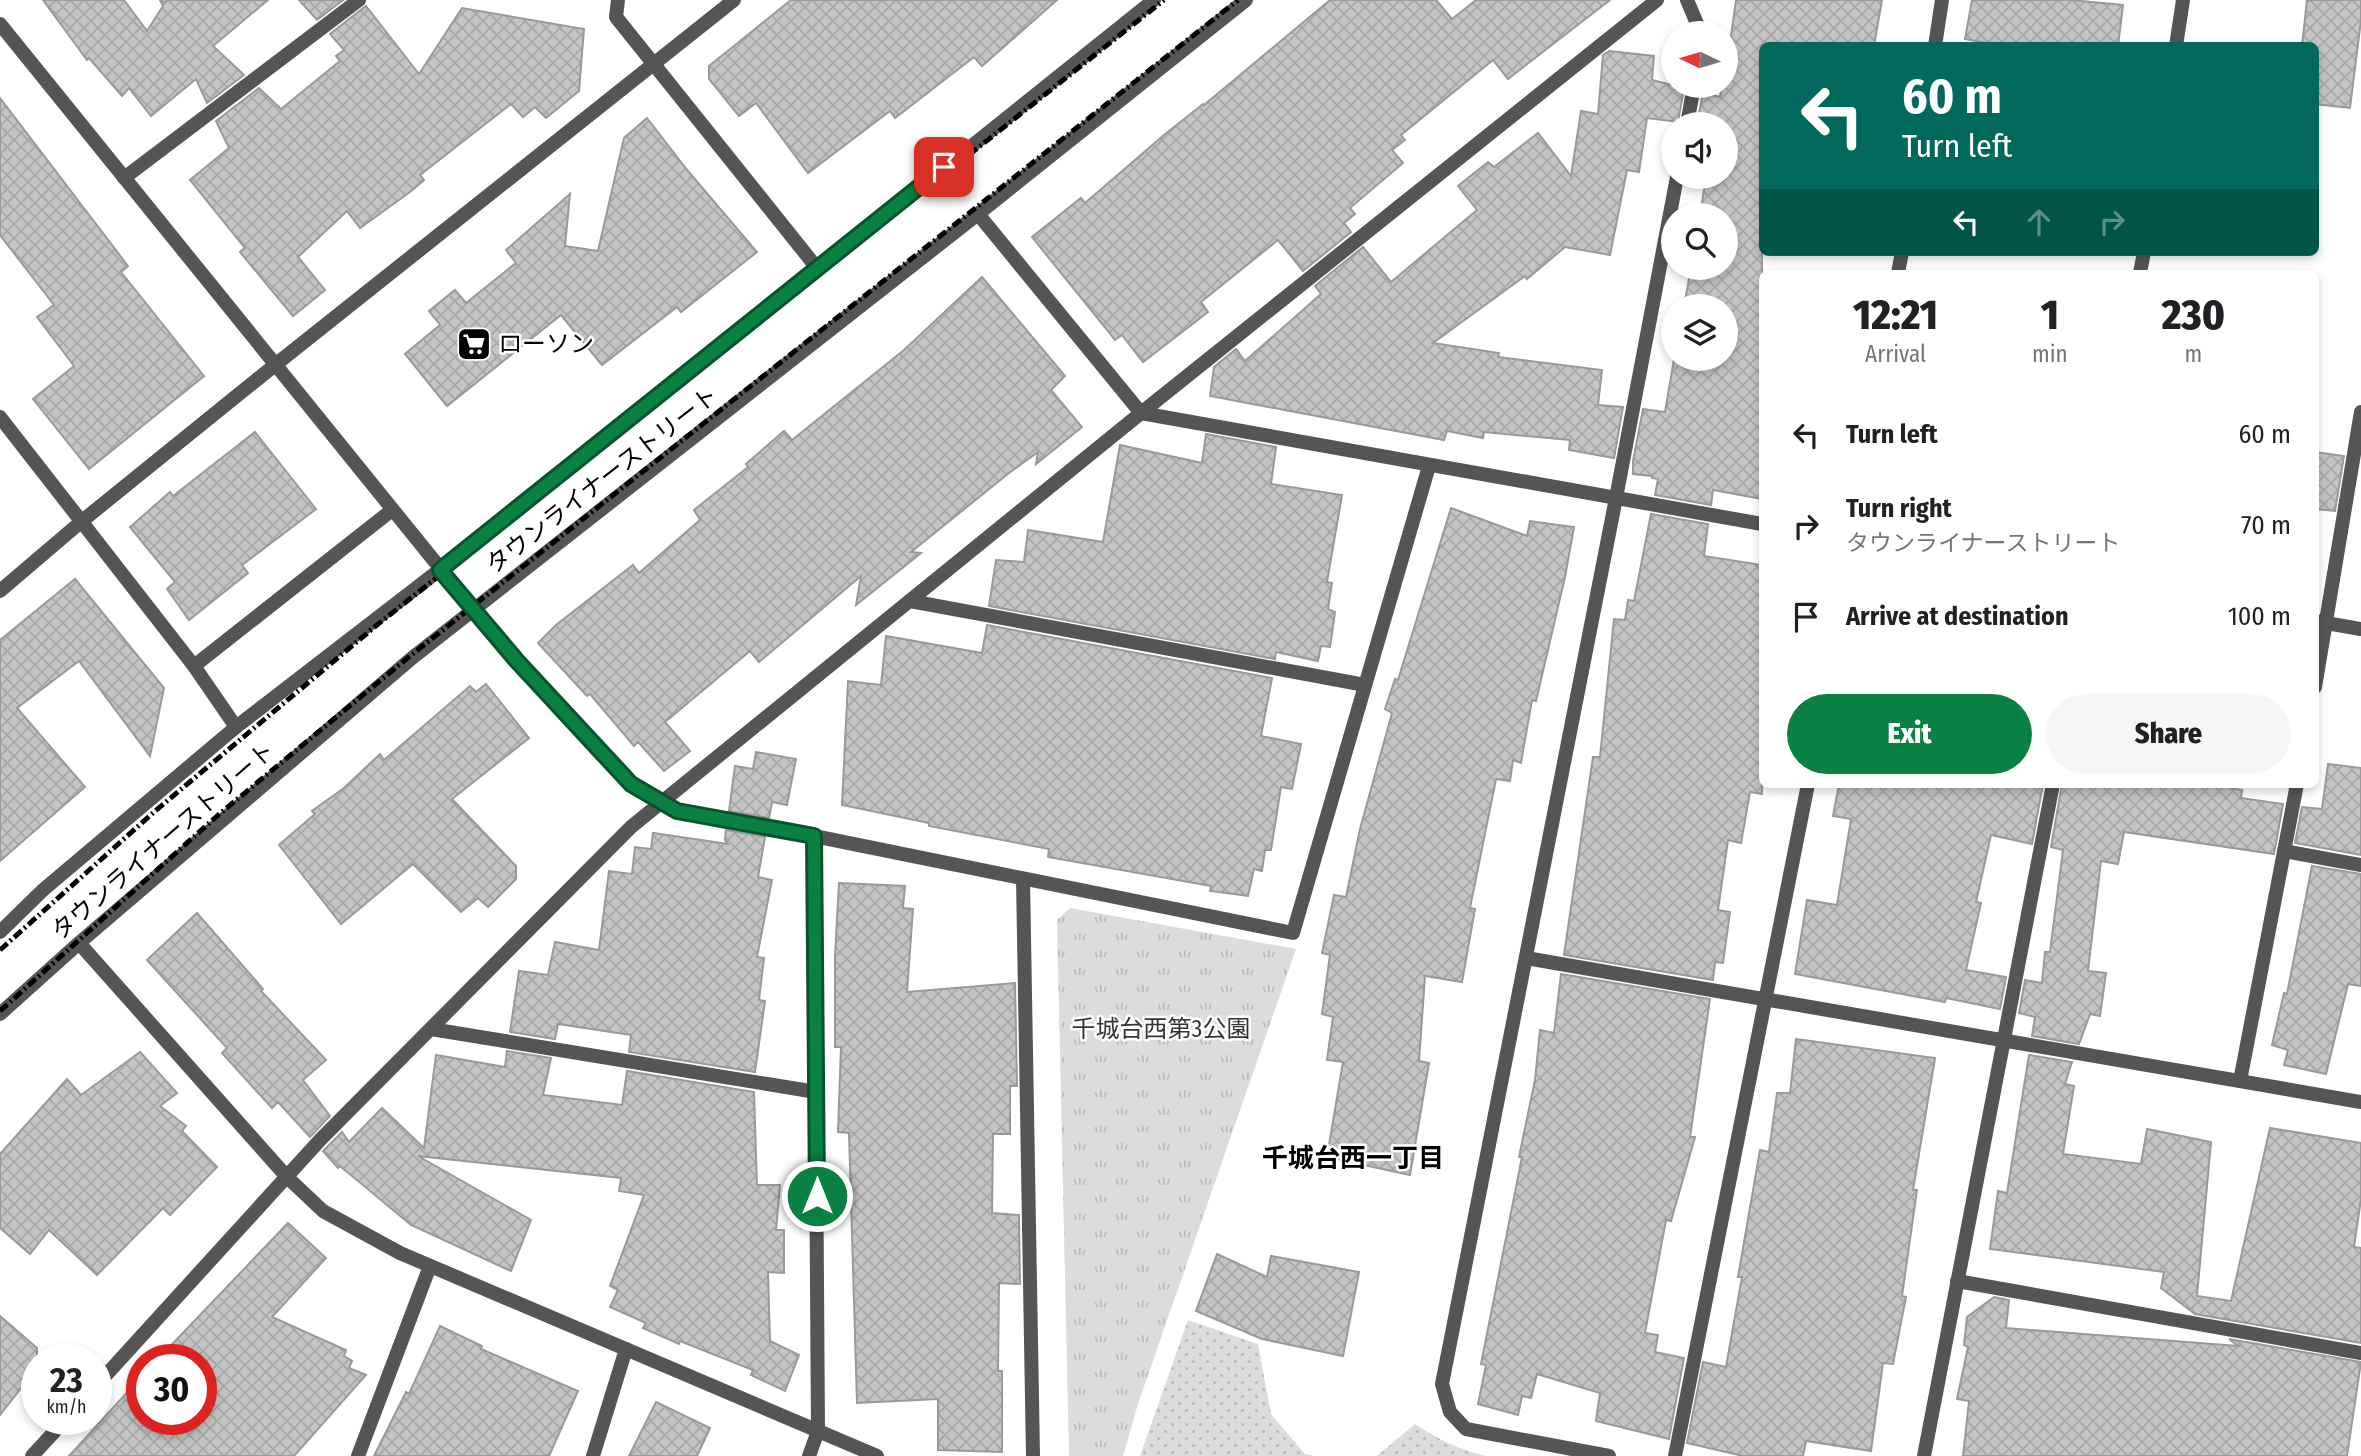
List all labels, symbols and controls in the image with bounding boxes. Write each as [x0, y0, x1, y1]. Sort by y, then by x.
north arrow [1661, 21, 1738, 98]
map controls [1661, 21, 1738, 371]
text: 60 m [1902, 67, 2002, 126]
icon: left [1787, 70, 1878, 161]
button: sound [1661, 112, 1738, 189]
text: Turn left [1902, 127, 2012, 165]
pin [914, 137, 974, 197]
icon: arrive [925, 148, 963, 186]
button: search [1661, 203, 1738, 280]
icon: left [1947, 203, 1985, 241]
icon: ahead [2020, 203, 2058, 241]
icon: right [2093, 203, 2131, 241]
text: 12:21 [1853, 290, 1938, 340]
text: 1 [2041, 290, 2059, 340]
text: 230 [2162, 290, 2225, 340]
button: layers [1661, 294, 1738, 371]
supermarket icon: ローソン [455, 325, 493, 363]
place label: ローソン [498, 330, 594, 358]
text: Arrival [1865, 340, 1926, 368]
text: min [2032, 340, 2068, 368]
text: m [2184, 340, 2202, 368]
street label: タウンライナーストリート [481, 381, 723, 579]
icon: left [1787, 416, 1825, 454]
text: Turn left [1846, 419, 1938, 450]
text: 60 m [2238, 419, 2291, 450]
text: Turn right [1846, 493, 1952, 524]
icon: right [1787, 507, 1825, 545]
text: 70 m [2241, 510, 2291, 541]
text: タウンライナーストリート [1846, 529, 2120, 557]
icon: arrive [1787, 598, 1825, 636]
text: Arrive at destination [1846, 601, 2069, 632]
text: 100 m [2228, 601, 2291, 632]
button: Exit [1787, 694, 2032, 774]
button: Share [2046, 694, 2291, 774]
street label: タウンライナーストリート [46, 737, 280, 945]
park label: 千城台西第3公園 [1072, 1015, 1250, 1043]
district label: 千城台西一丁目 [1262, 1143, 1444, 1174]
position arrow [780, 1159, 854, 1233]
speed limit sign: 30 [126, 1344, 217, 1435]
text: 23 [50, 1359, 83, 1401]
text: km/h [46, 1396, 87, 1418]

